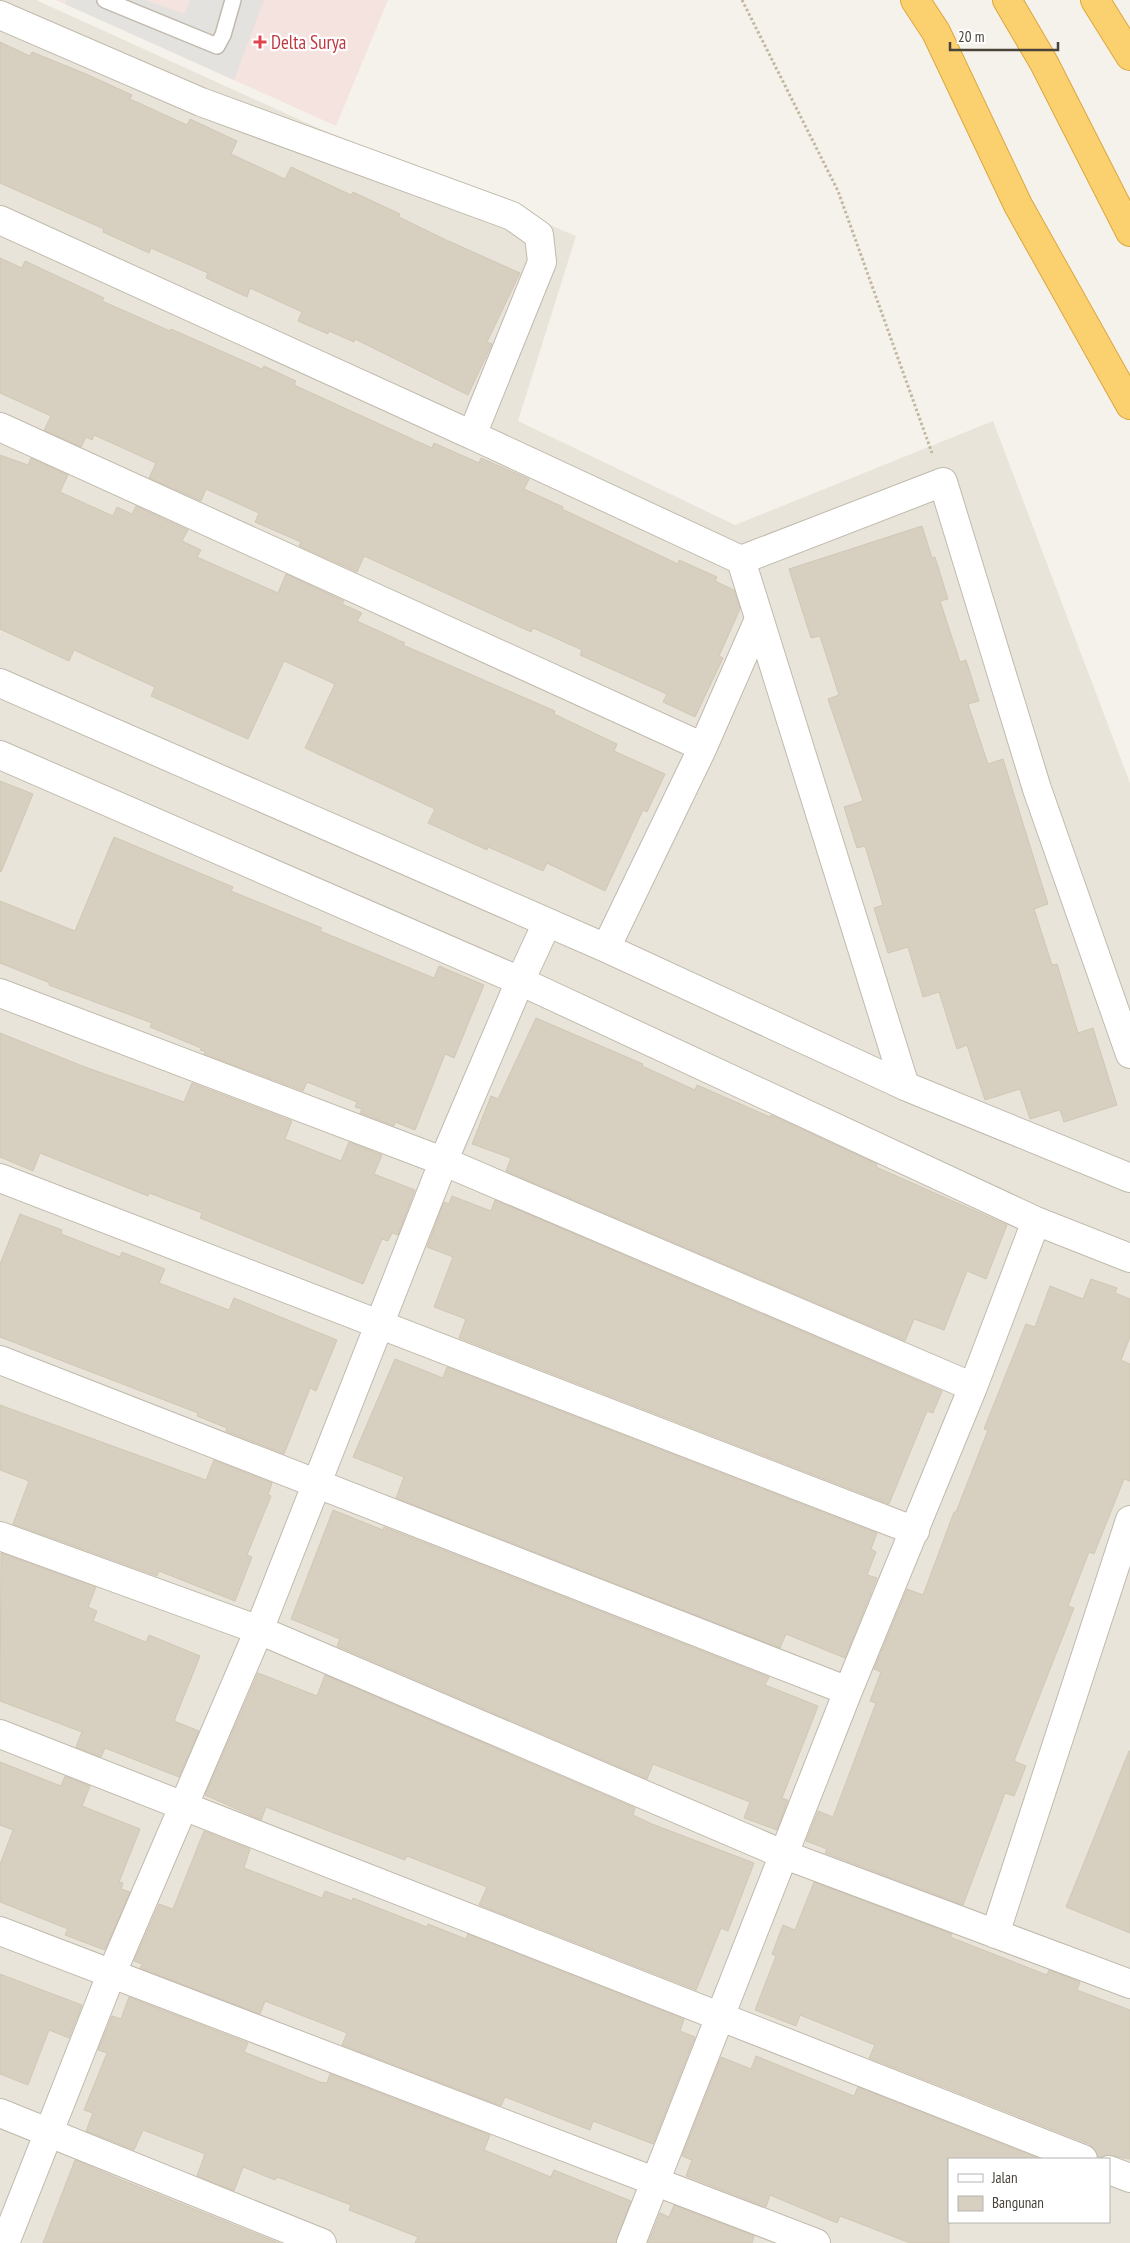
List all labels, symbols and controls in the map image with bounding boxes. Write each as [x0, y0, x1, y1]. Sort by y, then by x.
scale bar [950, 20, 1058, 52]
text: 20 m [958, 27, 984, 46]
place label: Delta Surya [271, 30, 346, 54]
marker: Delta Surya [253, 35, 267, 49]
legend [948, 2158, 1110, 2223]
text: Jalan [991, 2168, 1018, 2187]
text: Bangunan [992, 2193, 1044, 2212]

